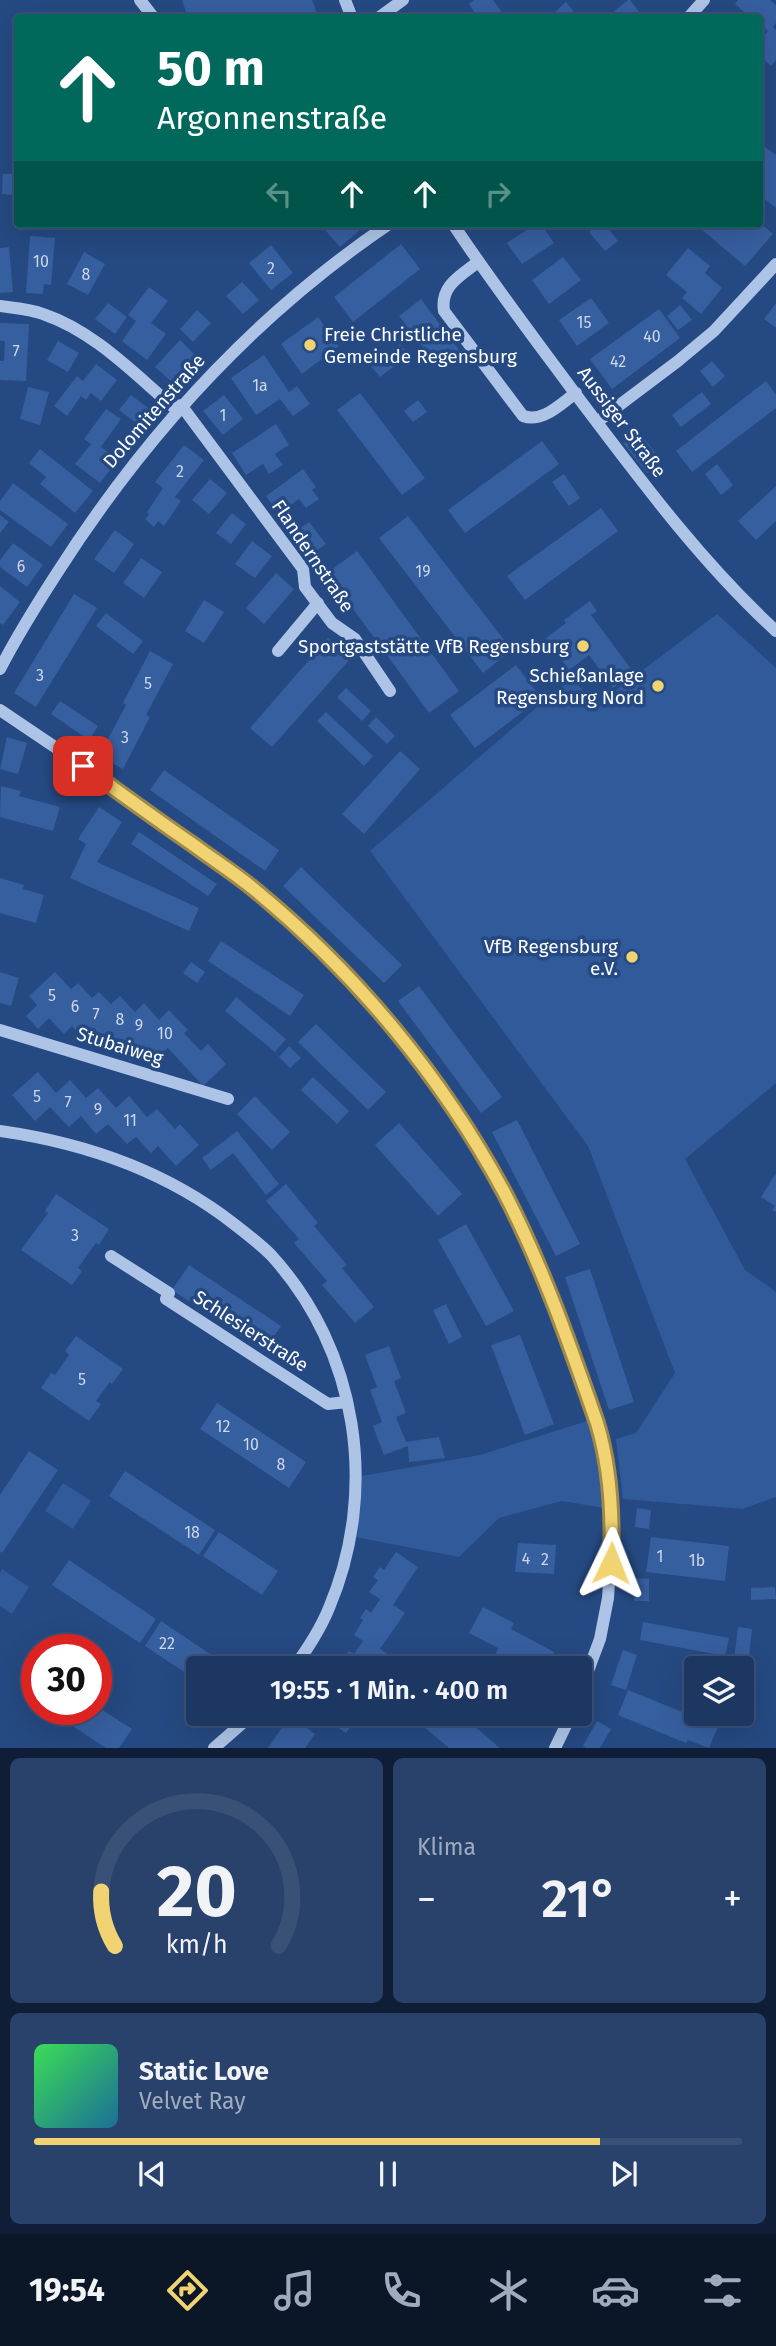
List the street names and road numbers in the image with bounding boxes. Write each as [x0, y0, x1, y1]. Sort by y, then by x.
street label: Dolomitenstraße [98, 349, 210, 473]
street label: Aussiger Straße [573, 362, 671, 482]
street label: Flandernstraße [267, 495, 359, 617]
street label: Stubaiweg [74, 1022, 166, 1070]
street label: Schlesierstraße [189, 1285, 313, 1377]

